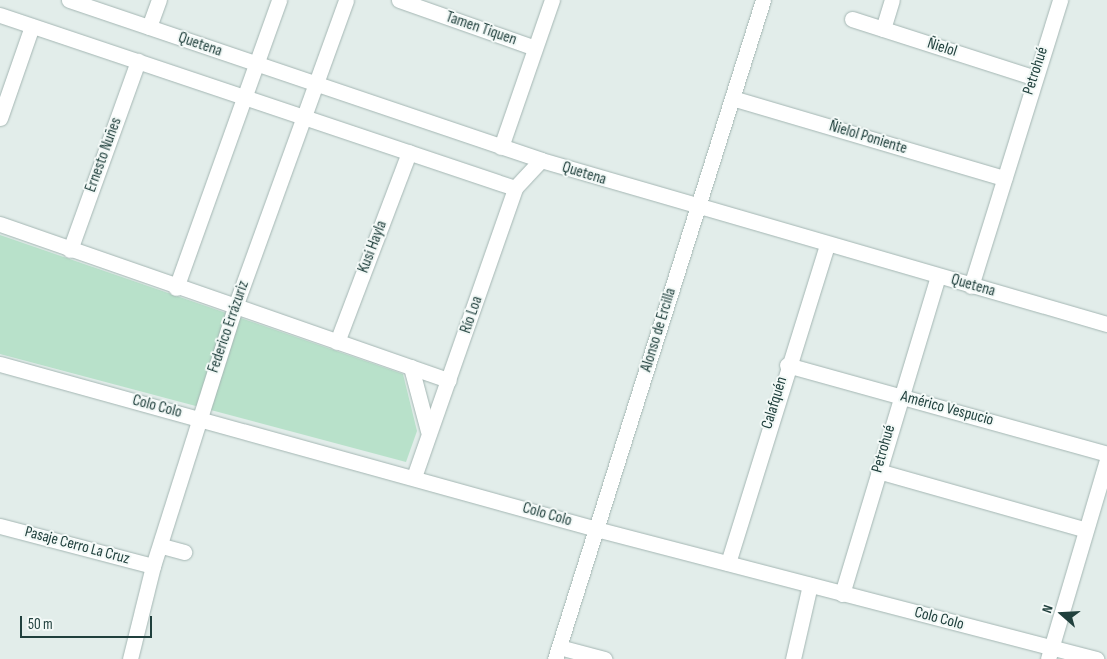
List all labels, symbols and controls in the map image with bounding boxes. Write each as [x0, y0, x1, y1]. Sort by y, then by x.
street label: Tamen Tiquen [443, 8, 519, 50]
street label: Quetena [176, 29, 224, 61]
street label: Ñielol [925, 34, 959, 62]
street label: Petrohué [1019, 45, 1053, 97]
street label: Ernesto Nuñes [82, 115, 126, 195]
street label: Ñielol Poniente [827, 117, 909, 159]
street label: Quetena [560, 158, 608, 190]
street label: Kusi Hayla [354, 218, 392, 276]
street label: Quetena [949, 271, 997, 301]
street label: Federico Errázuriz [204, 279, 254, 375]
street label: Alonso de Ercilla [637, 286, 681, 374]
street label: Río Loa [457, 294, 487, 336]
street label: Calafquén [758, 375, 792, 431]
street label: Américo Vespucio [899, 387, 995, 431]
street label: Colo Colo [130, 391, 184, 423]
street label: Petrohué [868, 423, 900, 475]
street label: Colo Colo [520, 499, 574, 531]
street label: Pasaje Cerro La Cruz [22, 523, 132, 569]
north arrow [1037, 589, 1087, 639]
street label: Colo Colo [912, 603, 966, 635]
text: N [1038, 603, 1057, 615]
scale bar [22, 606, 155, 638]
text: 50 m [28, 615, 53, 634]

